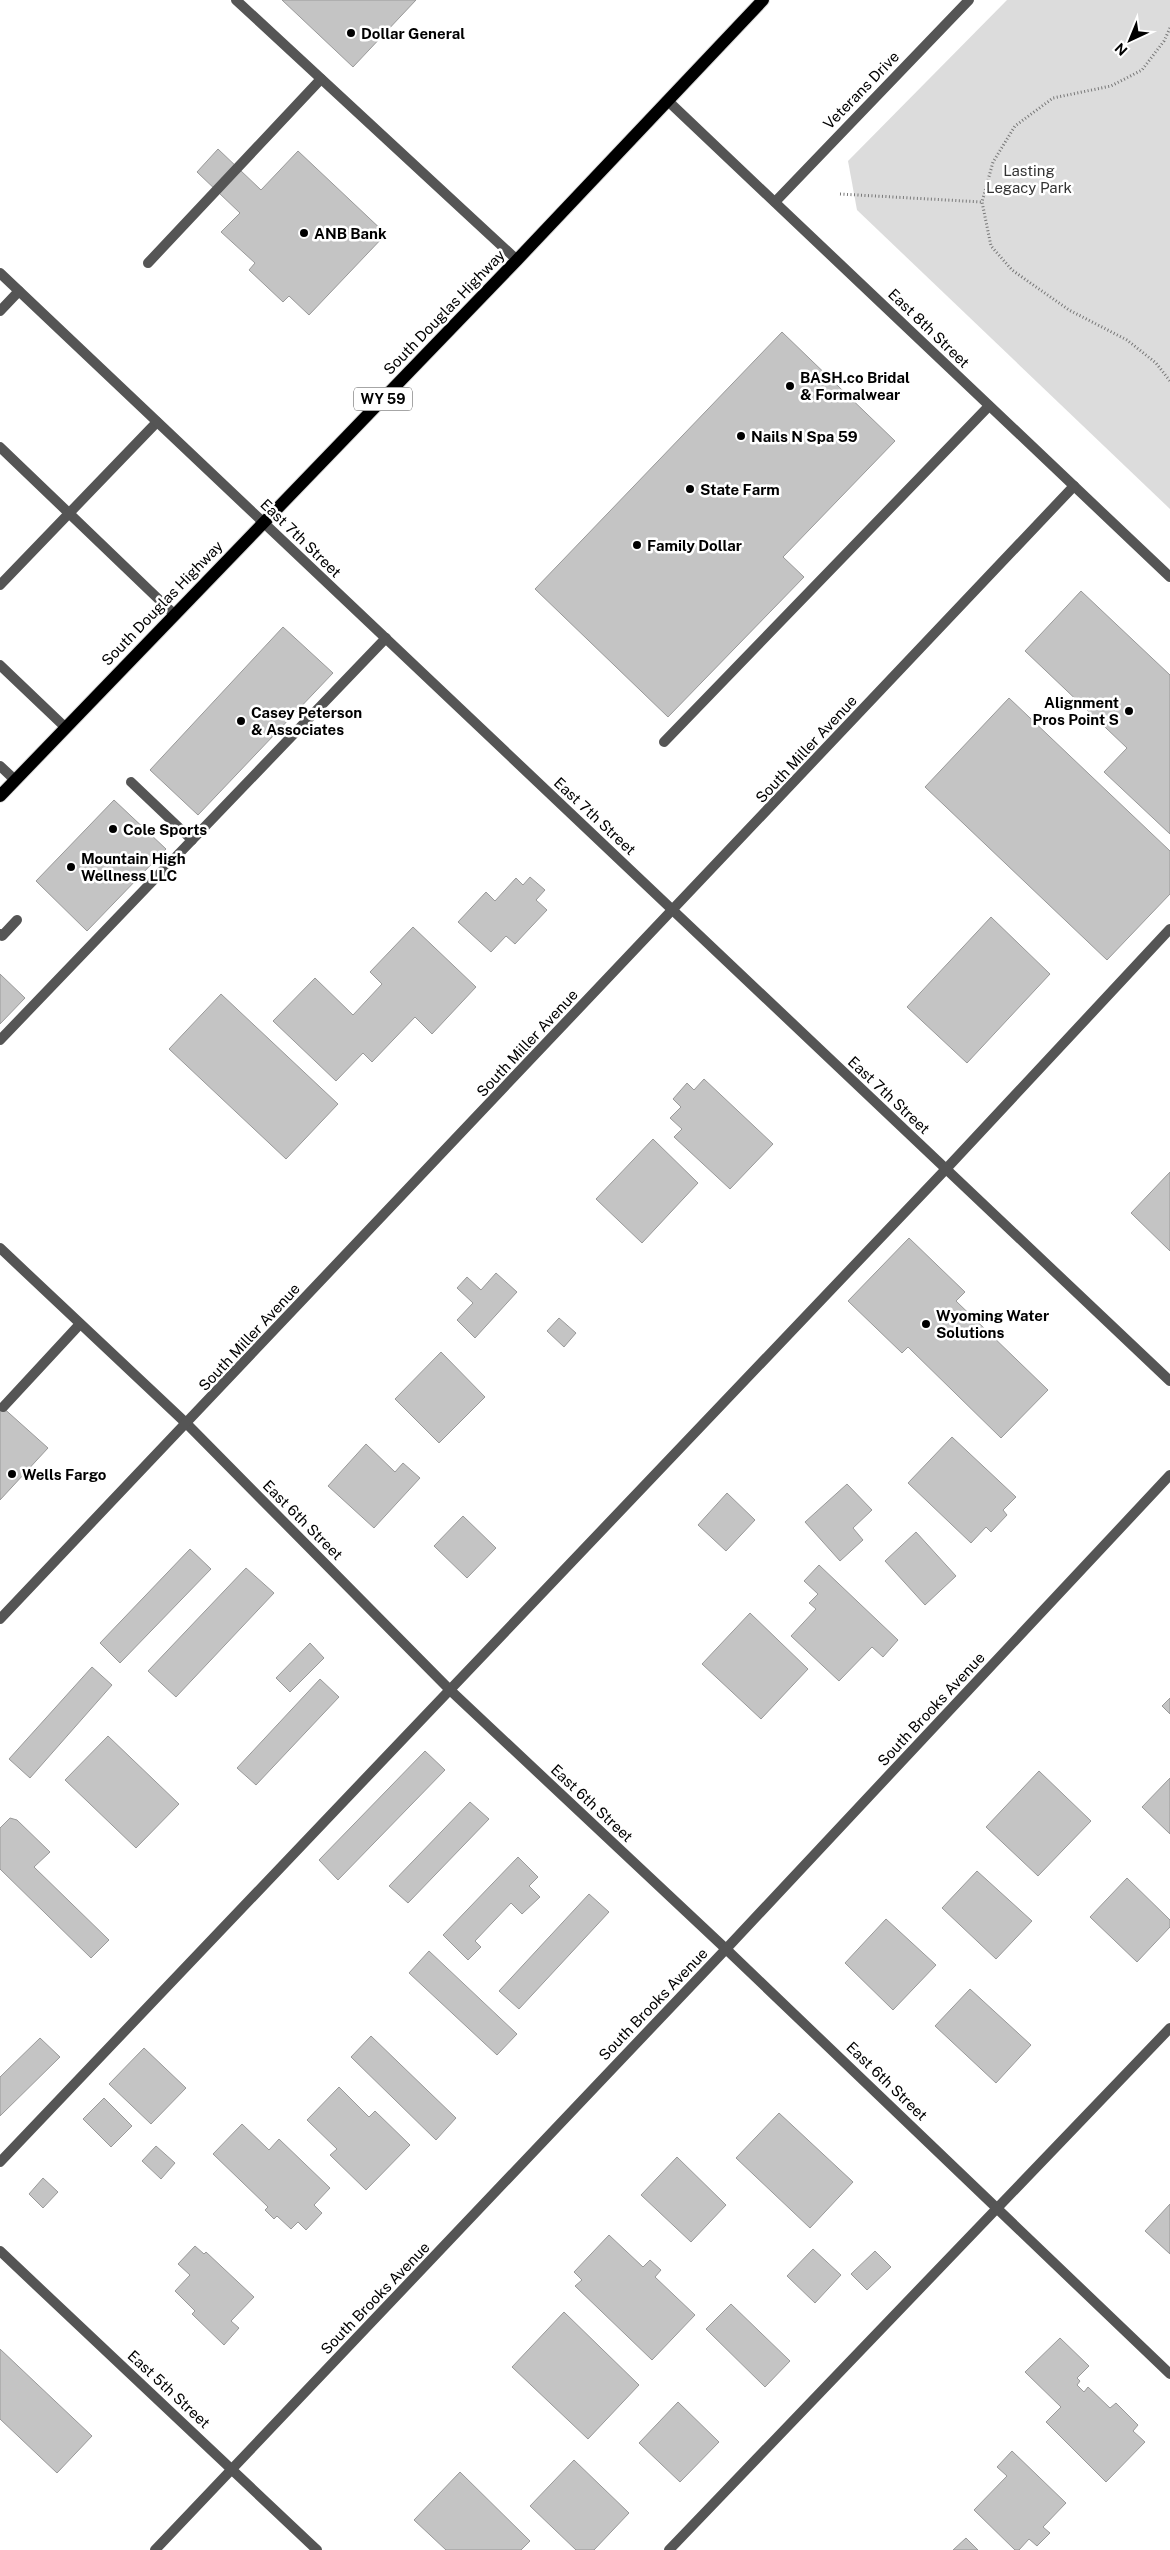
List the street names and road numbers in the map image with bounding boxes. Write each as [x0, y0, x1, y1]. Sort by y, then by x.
street label: Veterans Drive [820, 48, 902, 132]
street label: South Douglas Highway [380, 246, 508, 378]
street label: East 8th Street [885, 285, 973, 371]
road number: WY 59 [354, 388, 412, 410]
street label: East 7th Street [257, 495, 345, 581]
street label: South Douglas Highway [98, 537, 226, 669]
street label: South Miller Avenue [752, 692, 860, 806]
street label: East 7th Street [551, 774, 639, 858]
street label: South Miller Avenue [473, 986, 581, 1100]
street label: East 7th Street [845, 1053, 933, 1137]
street label: South Miller Avenue [195, 1280, 303, 1394]
street label: East 6th Street [260, 1477, 346, 1563]
street label: South Brooks Avenue [874, 1649, 988, 1769]
street label: East 6th Street [548, 1761, 637, 1845]
street label: South Brooks Avenue [595, 1944, 711, 2064]
street label: East 6th Street [843, 2038, 931, 2124]
street label: South Brooks Avenue [317, 2238, 433, 2358]
street label: East 5th Street [124, 2347, 214, 2431]

